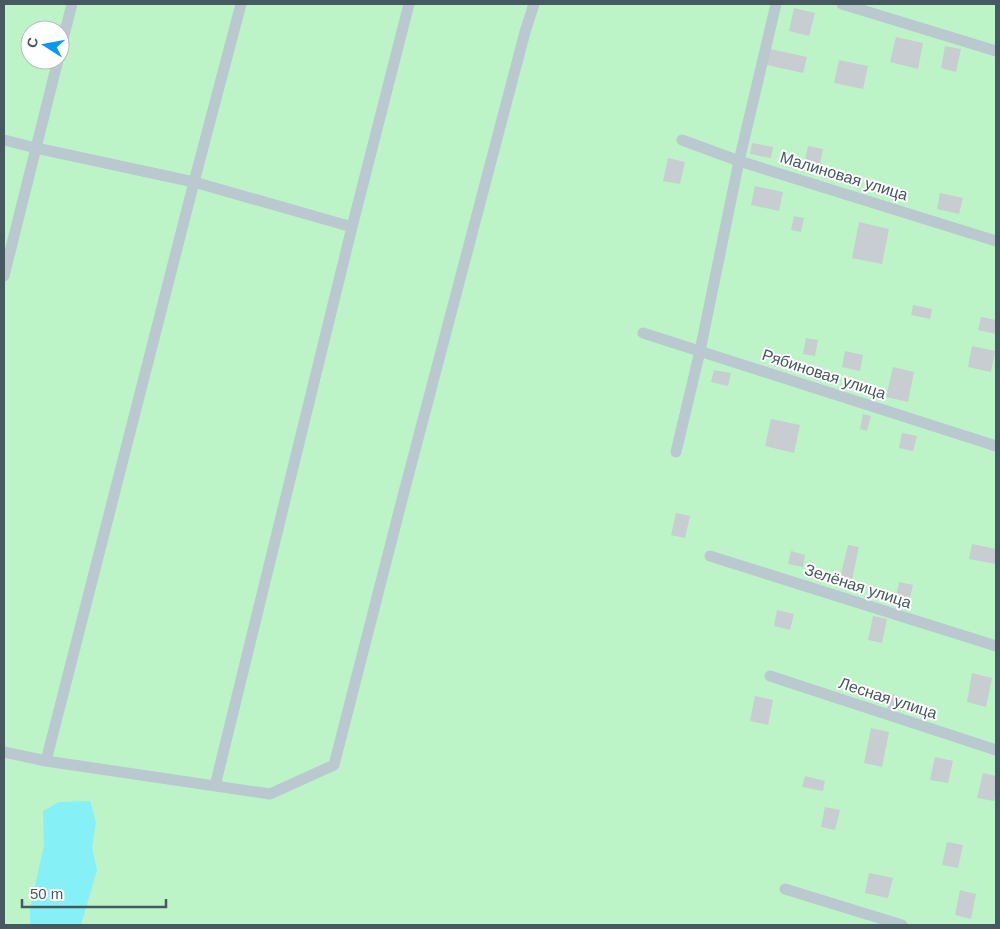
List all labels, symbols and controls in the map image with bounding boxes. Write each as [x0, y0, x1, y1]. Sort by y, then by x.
north arrow [20, 20, 70, 70]
text: С [23, 36, 41, 49]
street label: Малиновая улица [778, 148, 910, 204]
street label: Рябиновая улица [760, 346, 888, 402]
street label: Зелёная улица [803, 561, 914, 611]
street label: Лесная улица [837, 674, 939, 722]
scale bar [22, 876, 166, 908]
text: 50 m [30, 885, 63, 902]

